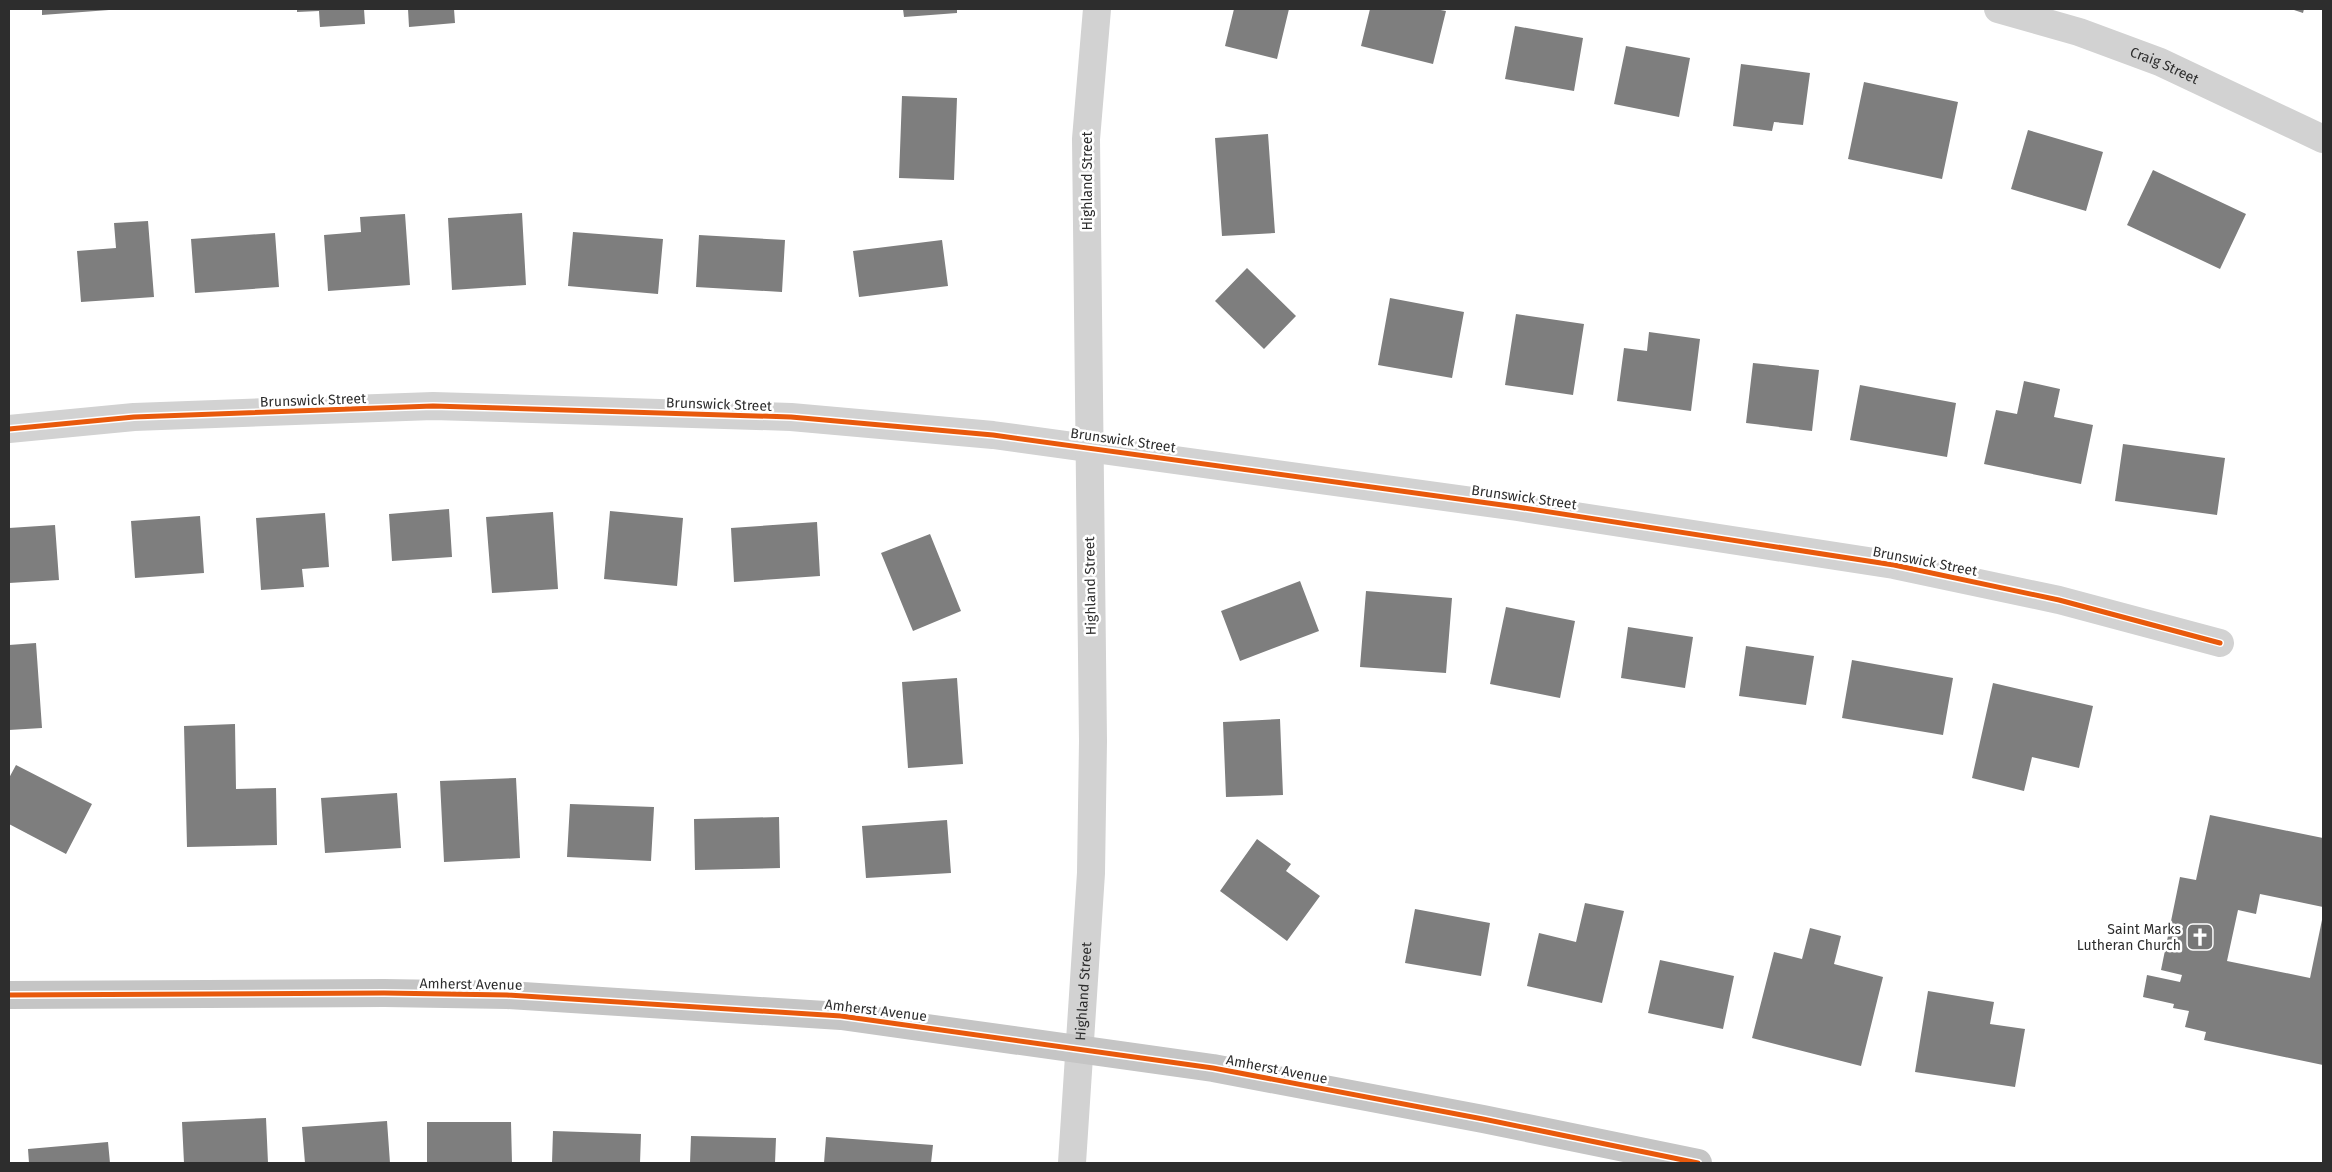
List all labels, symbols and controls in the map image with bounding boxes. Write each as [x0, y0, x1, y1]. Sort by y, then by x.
street label: Craig Street [2128, 44, 2202, 88]
street label: Highland Street [1079, 131, 1096, 230]
street label: Brunswick Street [260, 390, 367, 411]
street label: Brunswick Street [666, 394, 773, 415]
street label: Brunswick Street [1069, 425, 1178, 456]
street label: Brunswick Street [1470, 482, 1579, 513]
street label: Highland Street [1081, 535, 1100, 636]
street label: Brunswick Street [1871, 543, 1980, 580]
place label: Saint Marks Lutheran Church [2077, 921, 2181, 954]
church icon: Saint Marks Lutheran Church [2185, 922, 2215, 952]
street label: Highland Street [1072, 941, 1096, 1041]
street label: Amherst Avenue [419, 975, 523, 994]
street label: Amherst Avenue [824, 996, 928, 1025]
street label: Amherst Avenue [1225, 1051, 1329, 1088]

